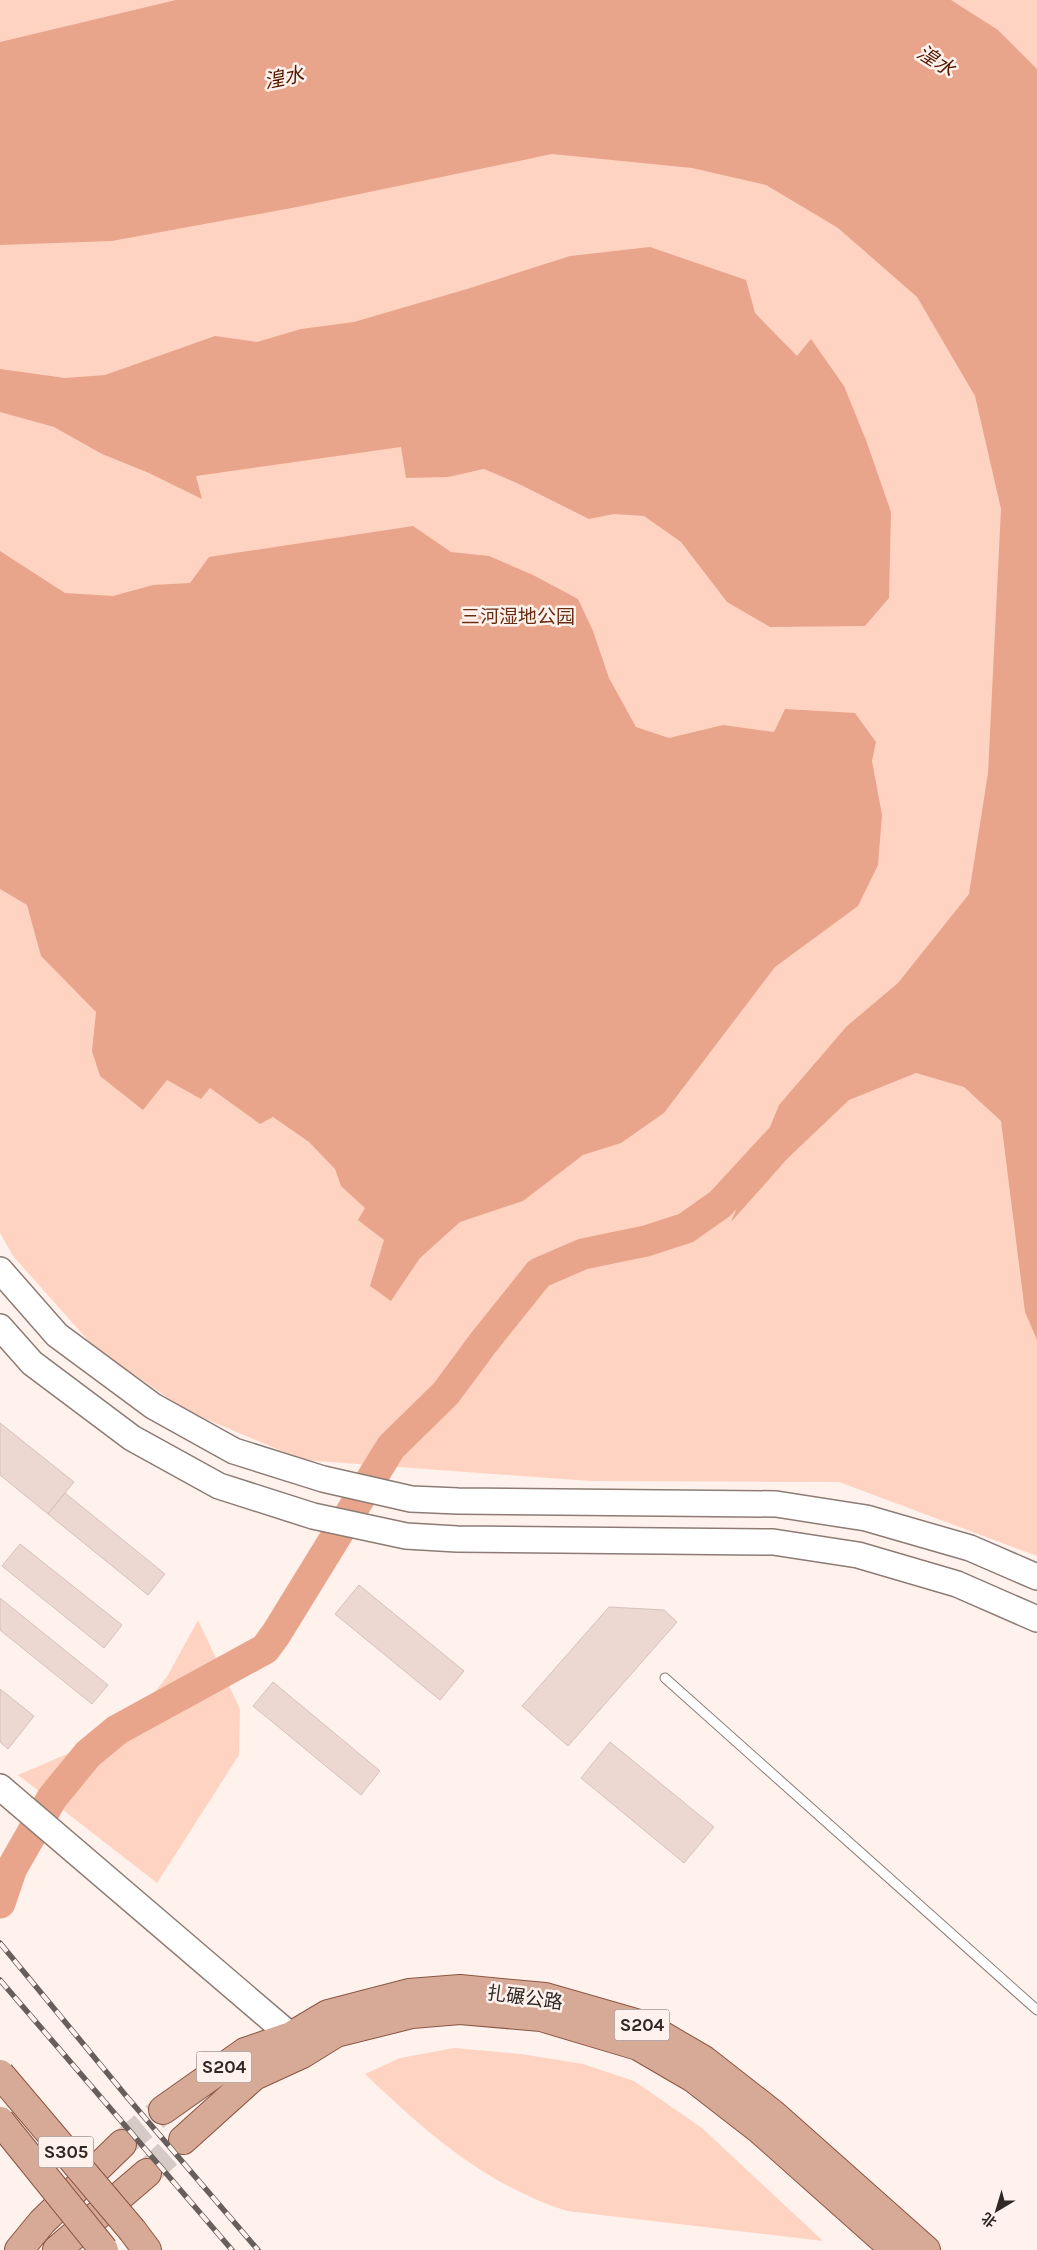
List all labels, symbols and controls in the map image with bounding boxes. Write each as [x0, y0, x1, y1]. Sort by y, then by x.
water label: 湟水 [913, 41, 960, 82]
water label: 湟水 [262, 62, 307, 93]
park label: 三河湿地公园 [461, 606, 575, 628]
street label: 扎碾公路 [486, 1982, 564, 2014]
road number: S204 [614, 2010, 670, 2040]
road number: S204 [196, 2052, 252, 2082]
road number: S305 [38, 2136, 94, 2168]
north arrow [972, 2185, 1022, 2235]
text: 北 [979, 2209, 1000, 2231]

